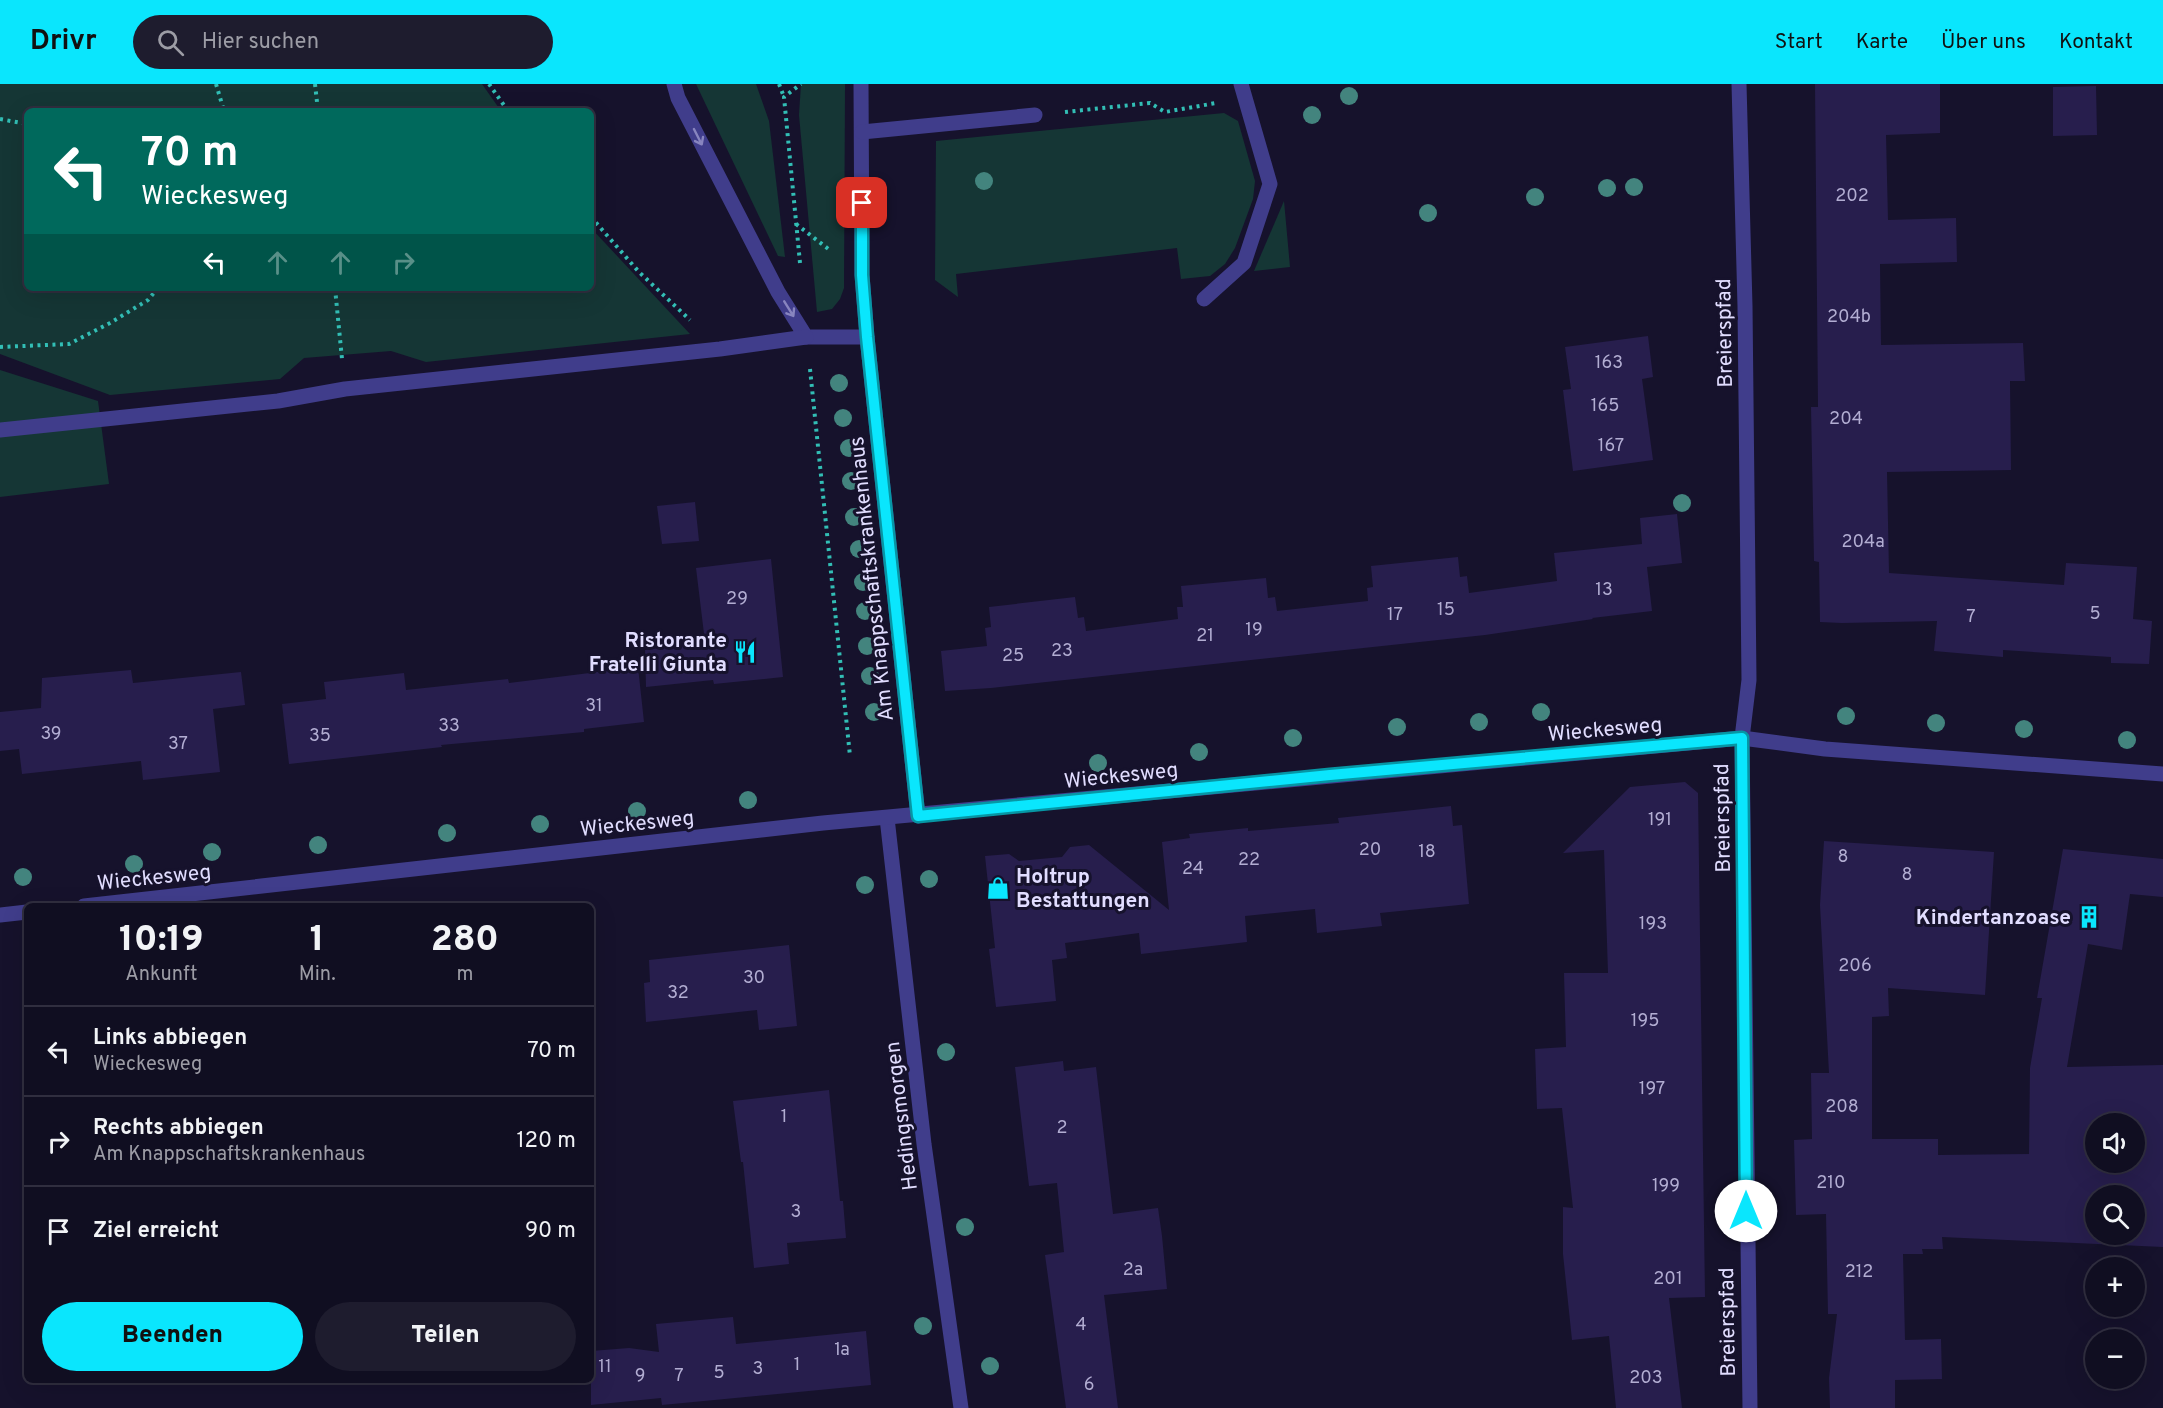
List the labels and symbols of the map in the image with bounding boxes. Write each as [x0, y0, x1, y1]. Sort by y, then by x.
one-way arrow [692, 128, 704, 145]
pin [836, 177, 887, 228]
house number: 202 [1835, 185, 1869, 208]
street label: Breierspfad [1711, 278, 1740, 388]
one-way arrow [783, 301, 796, 318]
house number: 204b [1827, 306, 1871, 329]
house number: 163 [1595, 352, 1623, 375]
house number: 165 [1591, 395, 1619, 418]
house number: 204 [1829, 408, 1863, 431]
street label: Am Knappschaftskrankenhaus [844, 435, 901, 723]
house number: 167 [1598, 435, 1624, 458]
house number: 204a [1841, 531, 1885, 554]
house number: 13 [1595, 579, 1613, 602]
house number: 29 [726, 588, 748, 611]
house number: 15 [1437, 599, 1455, 622]
house number: 5 [2089, 603, 2101, 626]
house number: 17 [1387, 604, 1403, 627]
house number: 7 [1966, 606, 1976, 629]
house number: 19 [1245, 619, 1263, 642]
house number: 21 [1196, 625, 1214, 648]
place label: Ristorante Fratelli Giunta [589, 628, 727, 679]
restaurant icon: Ristorante Fratelli Giunta [732, 639, 758, 665]
house number: 23 [1051, 640, 1073, 663]
house number: 25 [1002, 645, 1024, 668]
house number: 31 [585, 695, 603, 718]
street label: Wieckesweg [1547, 712, 1663, 749]
house number: 33 [438, 715, 460, 738]
house number: 39 [40, 723, 62, 746]
house number: 35 [309, 725, 331, 748]
house number: 37 [168, 733, 188, 756]
street label: Wieckesweg [1063, 757, 1180, 796]
street label: Breierspfad [1709, 763, 1738, 873]
street label: Wieckesweg [579, 805, 696, 844]
house number: 191 [1648, 809, 1672, 832]
house number: 20 [1359, 839, 1381, 862]
house number: 18 [1418, 841, 1436, 864]
house number: 8 [1838, 846, 1849, 869]
house number: 22 [1238, 849, 1260, 872]
house number: 24 [1182, 858, 1204, 881]
street label: Wieckesweg [96, 859, 213, 898]
place label: Holtrup Bestattungen [1016, 864, 1150, 915]
house number: 8 [1902, 864, 1913, 887]
shop icon: Holtrup Bestattungen [985, 875, 1011, 901]
building icon: Kindertanzoase [2076, 904, 2102, 930]
place label: Kindertanzoase [1916, 905, 2071, 932]
house number: 193 [1639, 913, 1667, 936]
house number: 206 [1838, 955, 1872, 978]
house number: 30 [743, 967, 765, 990]
house number: 32 [667, 982, 689, 1005]
house number: 195 [1631, 1010, 1659, 1033]
street label: Hedingsmorgen [880, 1040, 925, 1192]
house number: 197 [1639, 1078, 1665, 1101]
house number: 208 [1825, 1096, 1859, 1119]
house number: 1 [781, 1106, 787, 1129]
house number: 2 [1056, 1117, 1068, 1140]
house number: 210 [1816, 1172, 1846, 1195]
house number: 199 [1652, 1175, 1680, 1198]
position arrow [1714, 1179, 1778, 1243]
house number: 3 [791, 1201, 801, 1224]
house number: 2a [1123, 1259, 1143, 1282]
house number: 212 [1845, 1261, 1873, 1284]
street label: Breierspfad [1714, 1267, 1743, 1377]
house number: 201 [1653, 1268, 1683, 1291]
house number: 4 [1075, 1314, 1087, 1337]
house number: 1a [834, 1339, 850, 1362]
house number: 1 [794, 1354, 800, 1377]
house number: 11 [598, 1356, 612, 1379]
house number: 3 [753, 1358, 763, 1381]
house number: 5 [713, 1362, 725, 1385]
house number: 9 [635, 1365, 645, 1388]
house number: 7 [674, 1365, 684, 1388]
house number: 203 [1629, 1367, 1663, 1390]
house number: 6 [1084, 1374, 1094, 1397]

